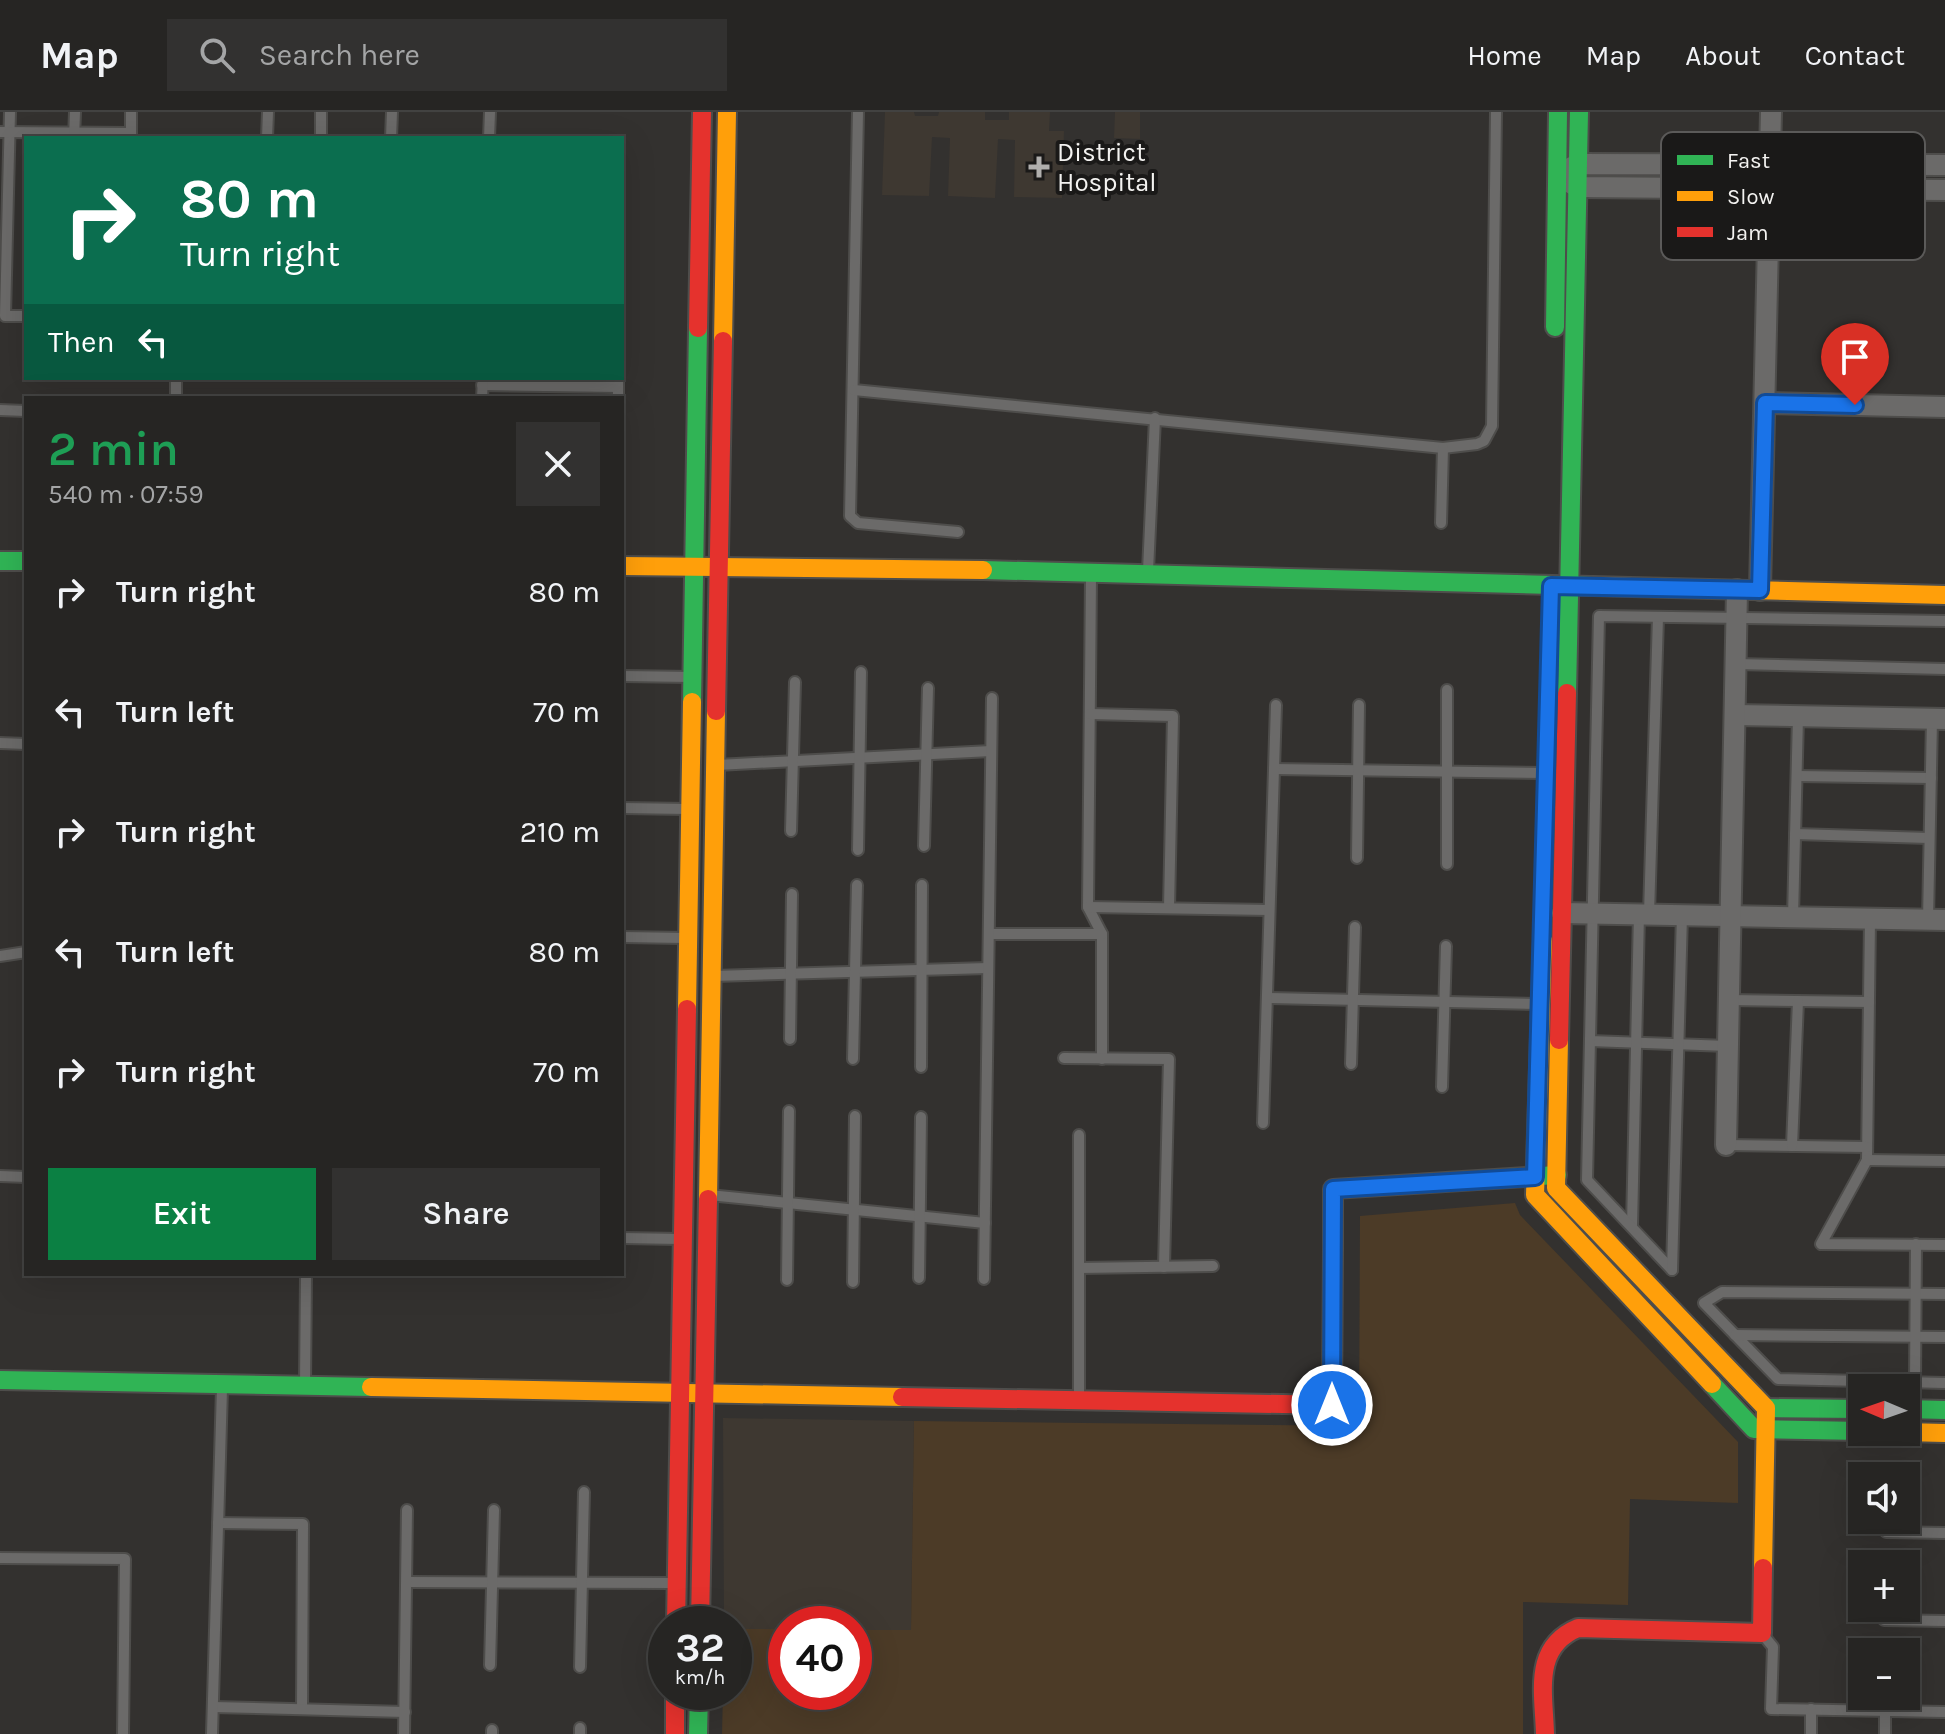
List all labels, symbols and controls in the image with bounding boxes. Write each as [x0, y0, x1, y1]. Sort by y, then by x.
search box [167, 19, 727, 91]
text: Map [40, 33, 119, 78]
icon: search [195, 33, 239, 77]
text: Search here [259, 37, 420, 73]
text: Home [1467, 39, 1542, 72]
text: Map [1586, 39, 1641, 72]
text: About [1685, 39, 1761, 72]
text: Contact [1805, 39, 1905, 72]
legend [1661, 132, 1925, 260]
place label: District Hospital [1057, 137, 1157, 198]
text: Fast [1727, 148, 1770, 174]
marker: District Hospital [1028, 156, 1050, 178]
text: 80 m [180, 166, 319, 231]
icon: right [48, 168, 152, 272]
text: Slow [1727, 184, 1774, 210]
text: Jam [1727, 220, 1769, 246]
text: Turn right [180, 233, 340, 275]
icon: left [131, 320, 175, 364]
pin [1821, 323, 1889, 405]
text: Then [48, 324, 115, 360]
icon: arrive [1833, 335, 1877, 379]
text: 2 min [48, 421, 179, 477]
button: close [516, 422, 600, 506]
text: 540 m · 07:59 [48, 479, 204, 510]
icon: right [48, 570, 92, 614]
text: Turn right [116, 574, 256, 610]
text: 80 m [529, 574, 600, 610]
icon: left [48, 690, 92, 734]
text: Turn left [116, 694, 234, 730]
text: 70 m [533, 694, 600, 730]
icon: right [48, 810, 92, 854]
text: Turn right [116, 814, 256, 850]
text: 210 m [520, 814, 600, 850]
icon: left [48, 930, 92, 974]
text: Turn left [116, 934, 234, 970]
text: 80 m [529, 934, 600, 970]
icon: right [48, 1050, 92, 1094]
text: Turn right [116, 1054, 256, 1090]
text: 70 m [533, 1054, 600, 1090]
button: Exit [48, 1168, 316, 1260]
button: Share [332, 1168, 600, 1260]
position arrow [1290, 1363, 1374, 1447]
north arrow [1848, 1374, 1920, 1446]
map controls [1848, 1374, 1920, 1710]
button: sound [1848, 1462, 1920, 1534]
button: + [1848, 1550, 1920, 1622]
speed limit sign: 40 [768, 1606, 872, 1710]
text: 32 [675, 1624, 725, 1671]
button: − [1848, 1638, 1920, 1710]
text: km/h [675, 1666, 725, 1689]

